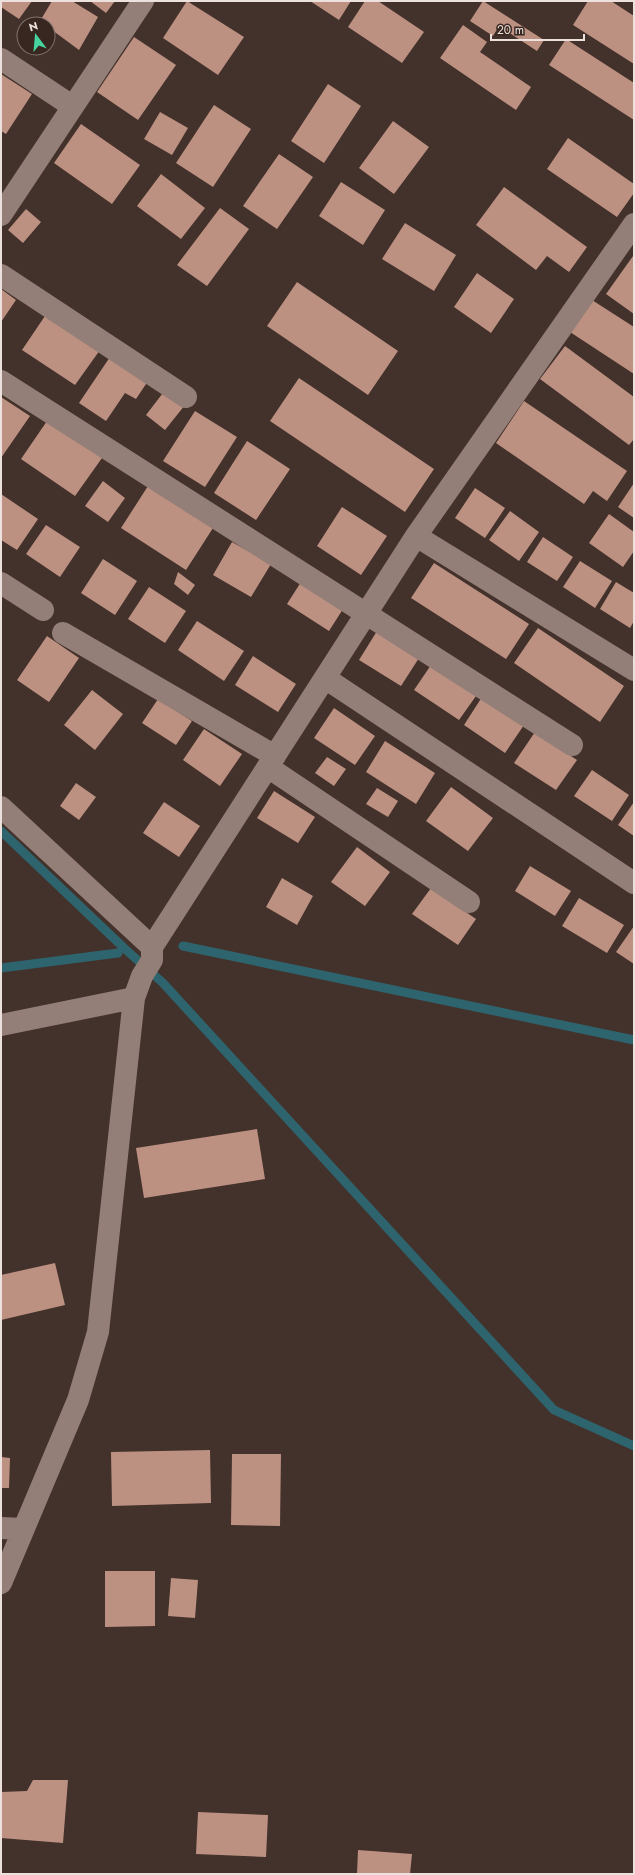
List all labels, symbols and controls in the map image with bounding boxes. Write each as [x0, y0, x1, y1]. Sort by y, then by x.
north arrow [16, 16, 56, 56]
scale bar [491, 16, 584, 42]
text: N [27, 17, 40, 35]
text: 20 m [497, 21, 524, 39]

